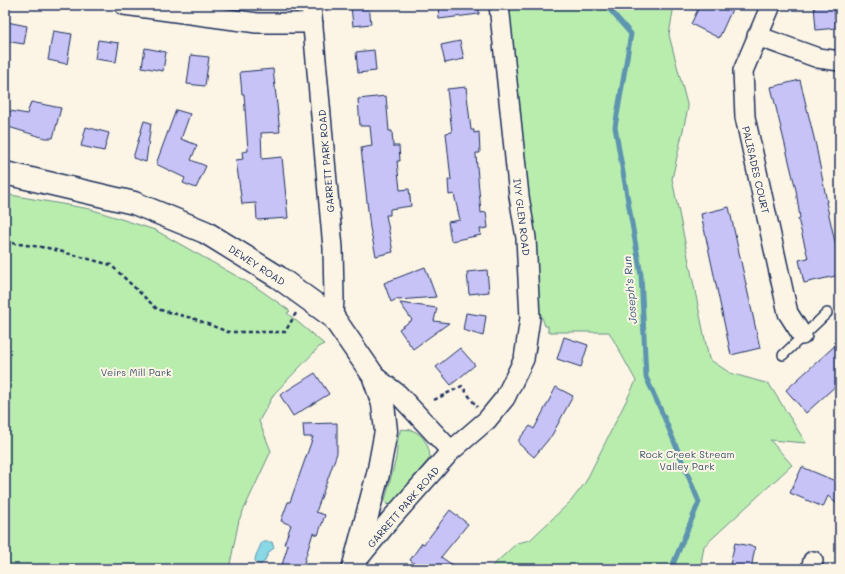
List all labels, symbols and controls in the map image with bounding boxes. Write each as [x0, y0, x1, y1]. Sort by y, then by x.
street label: GARRETT PARK ROAD [315, 109, 337, 213]
street label: PALISADES COURT [739, 125, 773, 216]
street label: IVY GLEN ROAD [510, 178, 534, 257]
street label: DEWEY ROAD [226, 241, 288, 289]
water label: Joseph's Run [619, 255, 640, 325]
park label: Veirs Mill Park [101, 365, 171, 379]
park label: Rock Creek Stream Valley Park [639, 447, 735, 473]
street label: GARRETT PARK ROAD [364, 463, 442, 551]

